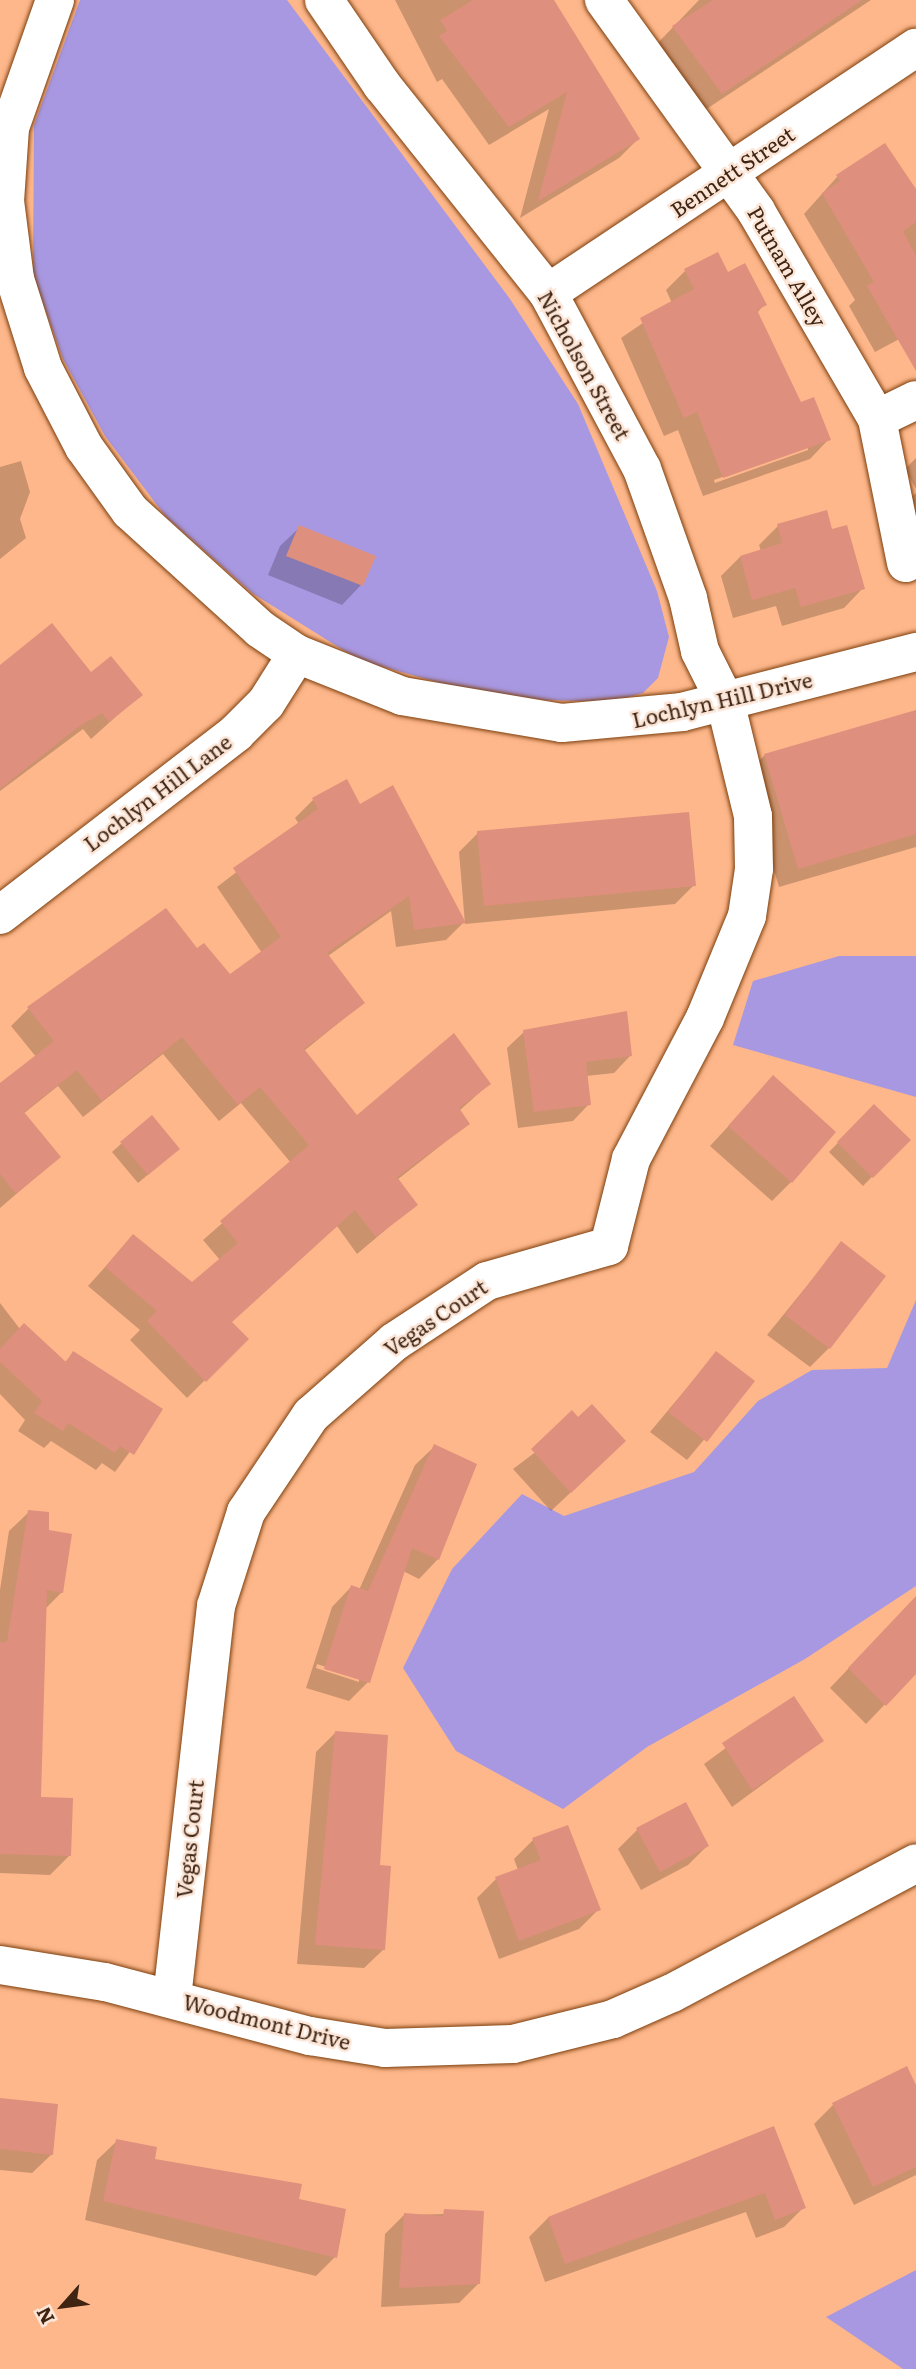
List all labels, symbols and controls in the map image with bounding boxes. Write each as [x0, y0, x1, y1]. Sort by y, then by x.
street label: Bennett Street [665, 120, 799, 222]
street label: Putnam Alley [743, 201, 833, 331]
street label: Nicholson Street [534, 286, 636, 444]
street label: Lochlyn Hill Drive [629, 666, 815, 732]
street label: Lochlyn Hill Lane [78, 728, 236, 856]
street label: Vegas Court [379, 1273, 491, 1361]
street label: Vegas Court [170, 1778, 208, 1900]
street label: Woodmont Drive [181, 1988, 353, 2054]
north arrow [28, 2271, 98, 2341]
text: N [28, 2302, 61, 2329]

